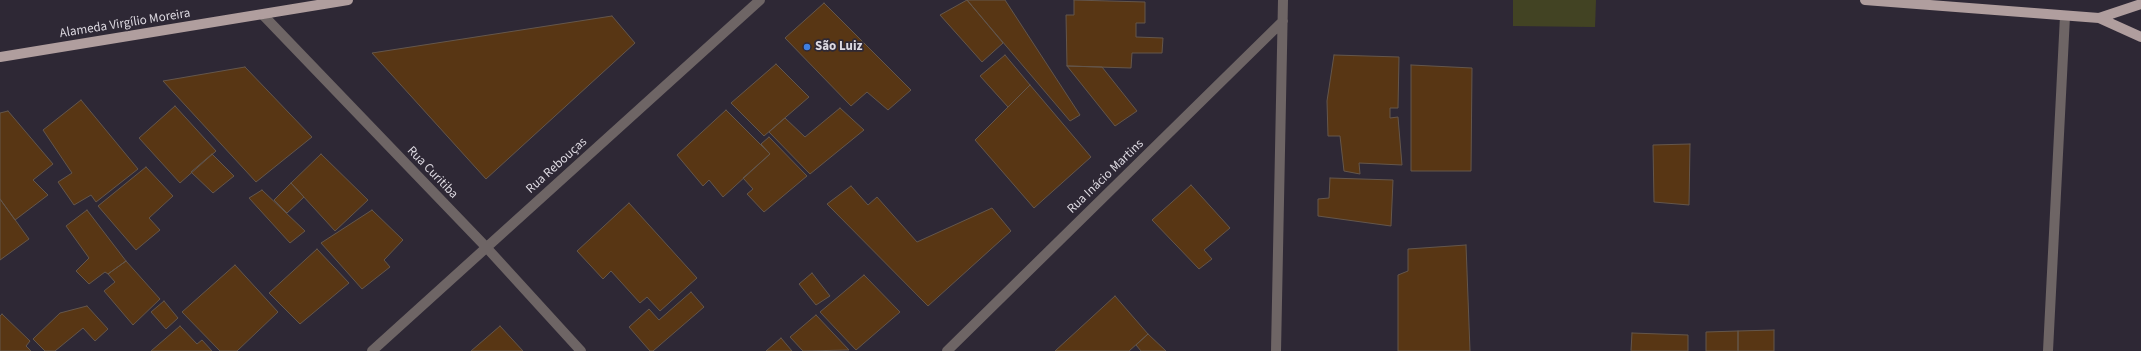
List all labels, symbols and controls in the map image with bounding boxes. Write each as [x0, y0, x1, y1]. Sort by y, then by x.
street label: Alameda Virgílio Moreira [59, 6, 191, 42]
place label: São Luiz [815, 39, 862, 55]
marker: São Luiz [802, 42, 812, 52]
street label: Rua Rebouças [523, 135, 591, 197]
street label: Rua Inácio Martins [1065, 137, 1147, 217]
street label: Rua Curitiba [403, 144, 461, 202]

